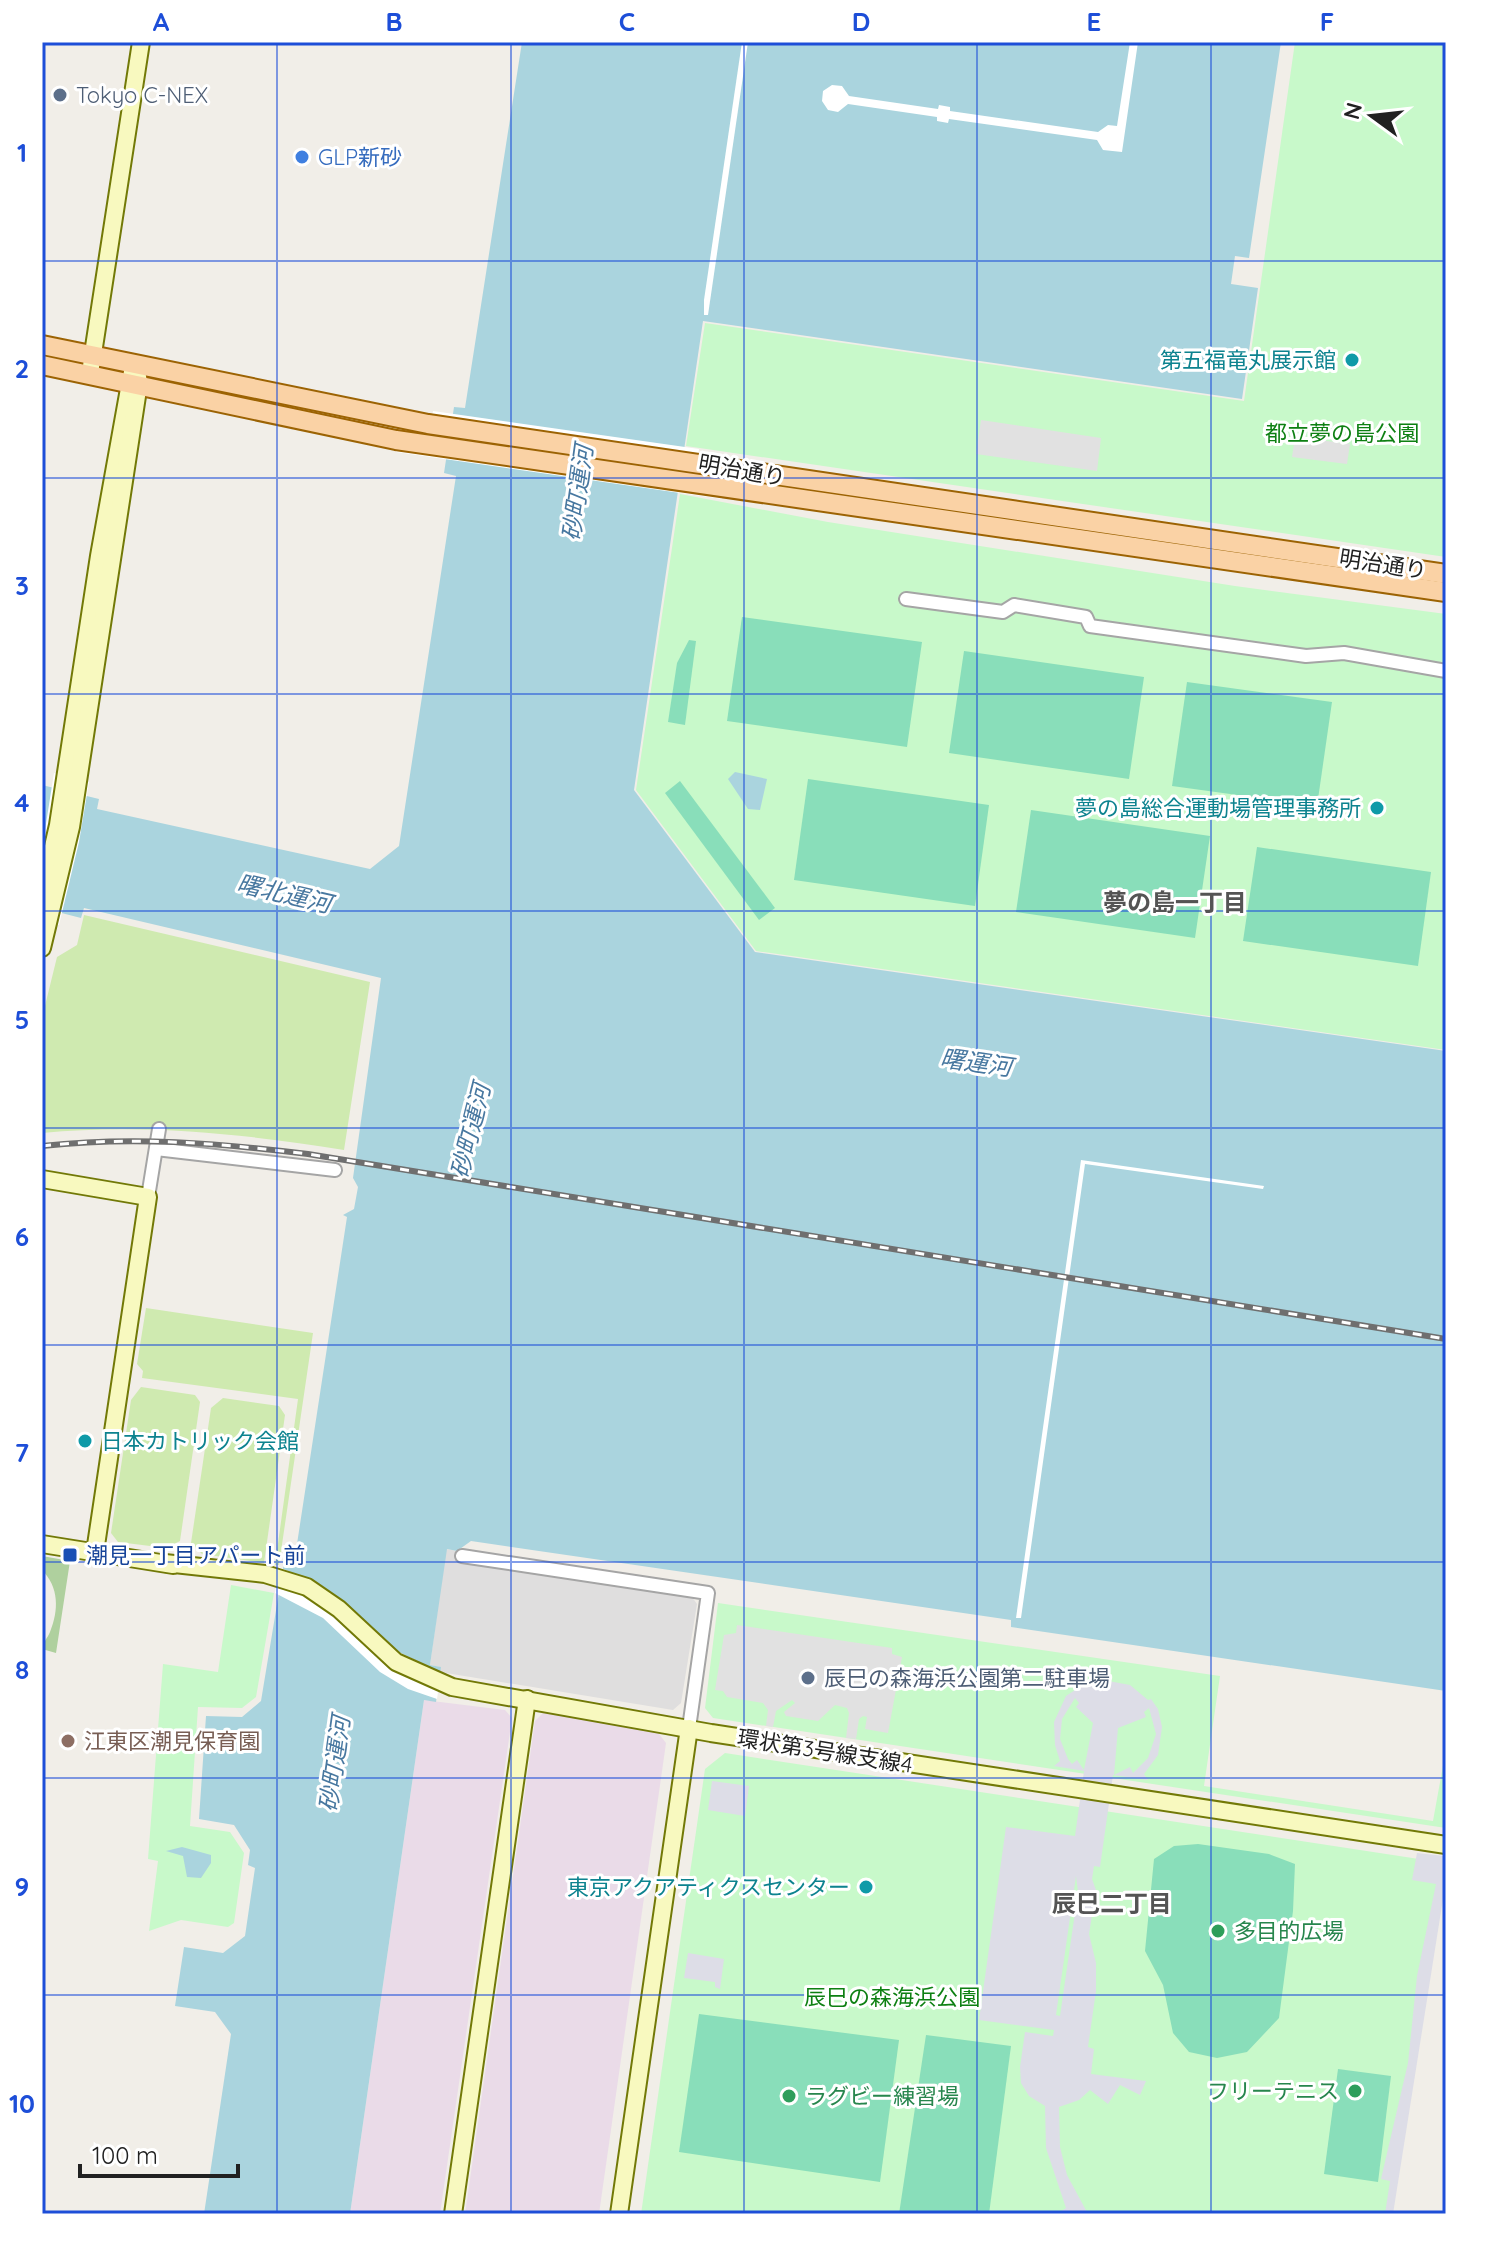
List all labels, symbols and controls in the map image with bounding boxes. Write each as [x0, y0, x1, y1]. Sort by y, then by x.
text: A [153, 5, 170, 38]
text: B [385, 5, 403, 38]
text: C [619, 5, 635, 38]
text: D [852, 5, 870, 38]
text: E [1087, 5, 1101, 38]
text: F [1320, 5, 1334, 38]
north arrow [1332, 76, 1412, 156]
place label: Tokyo C-NEX [76, 81, 208, 109]
marker: Tokyo C-NEX [51, 86, 69, 104]
text: N [1337, 99, 1368, 122]
text: 1 [17, 136, 27, 169]
place label: GLP新砂 [318, 143, 402, 171]
marker: GLP新砂 [293, 148, 311, 166]
place label: 第五福竜丸展示館 [1160, 346, 1336, 374]
marker: 第五福竜丸展示館 [1343, 351, 1361, 369]
text: 2 [15, 352, 29, 385]
park label: 都立夢の島公園 [1265, 419, 1419, 447]
water label: 砂町運河 [555, 439, 599, 542]
street label: 明治通り [696, 449, 788, 491]
street label: 明治通り [1337, 543, 1429, 585]
text: 3 [15, 569, 29, 602]
text: 4 [14, 786, 30, 819]
place label: 夢の島総合運動場管理事務所 [1075, 794, 1361, 822]
marker: 夢の島総合運動場管理事務所 [1368, 799, 1386, 817]
water label: 曙北運河 [234, 868, 338, 919]
district label: 夢の島一丁目 [1103, 887, 1247, 917]
text: 5 [15, 1003, 29, 1036]
water label: 曙運河 [938, 1042, 1018, 1082]
water label: 砂町運河 [444, 1077, 497, 1181]
text: 6 [15, 1220, 29, 1253]
place label: 日本カトリック会館 [101, 1427, 299, 1455]
marker: 日本カトリック会館 [76, 1432, 94, 1450]
text: 7 [15, 1436, 29, 1469]
place label: 潮見一丁目アパート前 [86, 1541, 306, 1569]
marker: 潮見一丁目アパート前 [61, 1546, 79, 1564]
text: 8 [15, 1653, 29, 1686]
place label: 辰巳の森海浜公園第二駐車場 [824, 1664, 1110, 1692]
marker: 辰巳の森海浜公園第二駐車場 [799, 1669, 817, 1687]
water label: 砂町運河 [312, 1710, 356, 1813]
street label: 環状第3号線支線4 [735, 1723, 915, 1779]
place label: 江東区潮見保育園 [84, 1727, 260, 1755]
marker: 江東区潮見保育園 [59, 1732, 77, 1750]
text: 9 [15, 1870, 29, 1903]
place label: 東京アクアティクスセンター [567, 1873, 850, 1901]
marker: 東京アクアティクスセンター [857, 1878, 875, 1896]
district label: 辰巳二丁目 [1052, 1888, 1172, 1918]
place label: 多目的広場 [1234, 1917, 1344, 1945]
marker: 多目的広場 [1209, 1922, 1227, 1940]
park label: 辰巳の森海浜公園 [804, 1983, 980, 2011]
place label: フリーテニス [1207, 2077, 1339, 2105]
place label: ラグビー練習場 [805, 2082, 959, 2110]
marker: フリーテニス [1346, 2082, 1364, 2100]
text: 10 [9, 2087, 35, 2120]
marker: ラグビー練習場 [780, 2087, 798, 2105]
scale bar [80, 2128, 238, 2178]
text: 100 m [92, 2140, 158, 2170]

